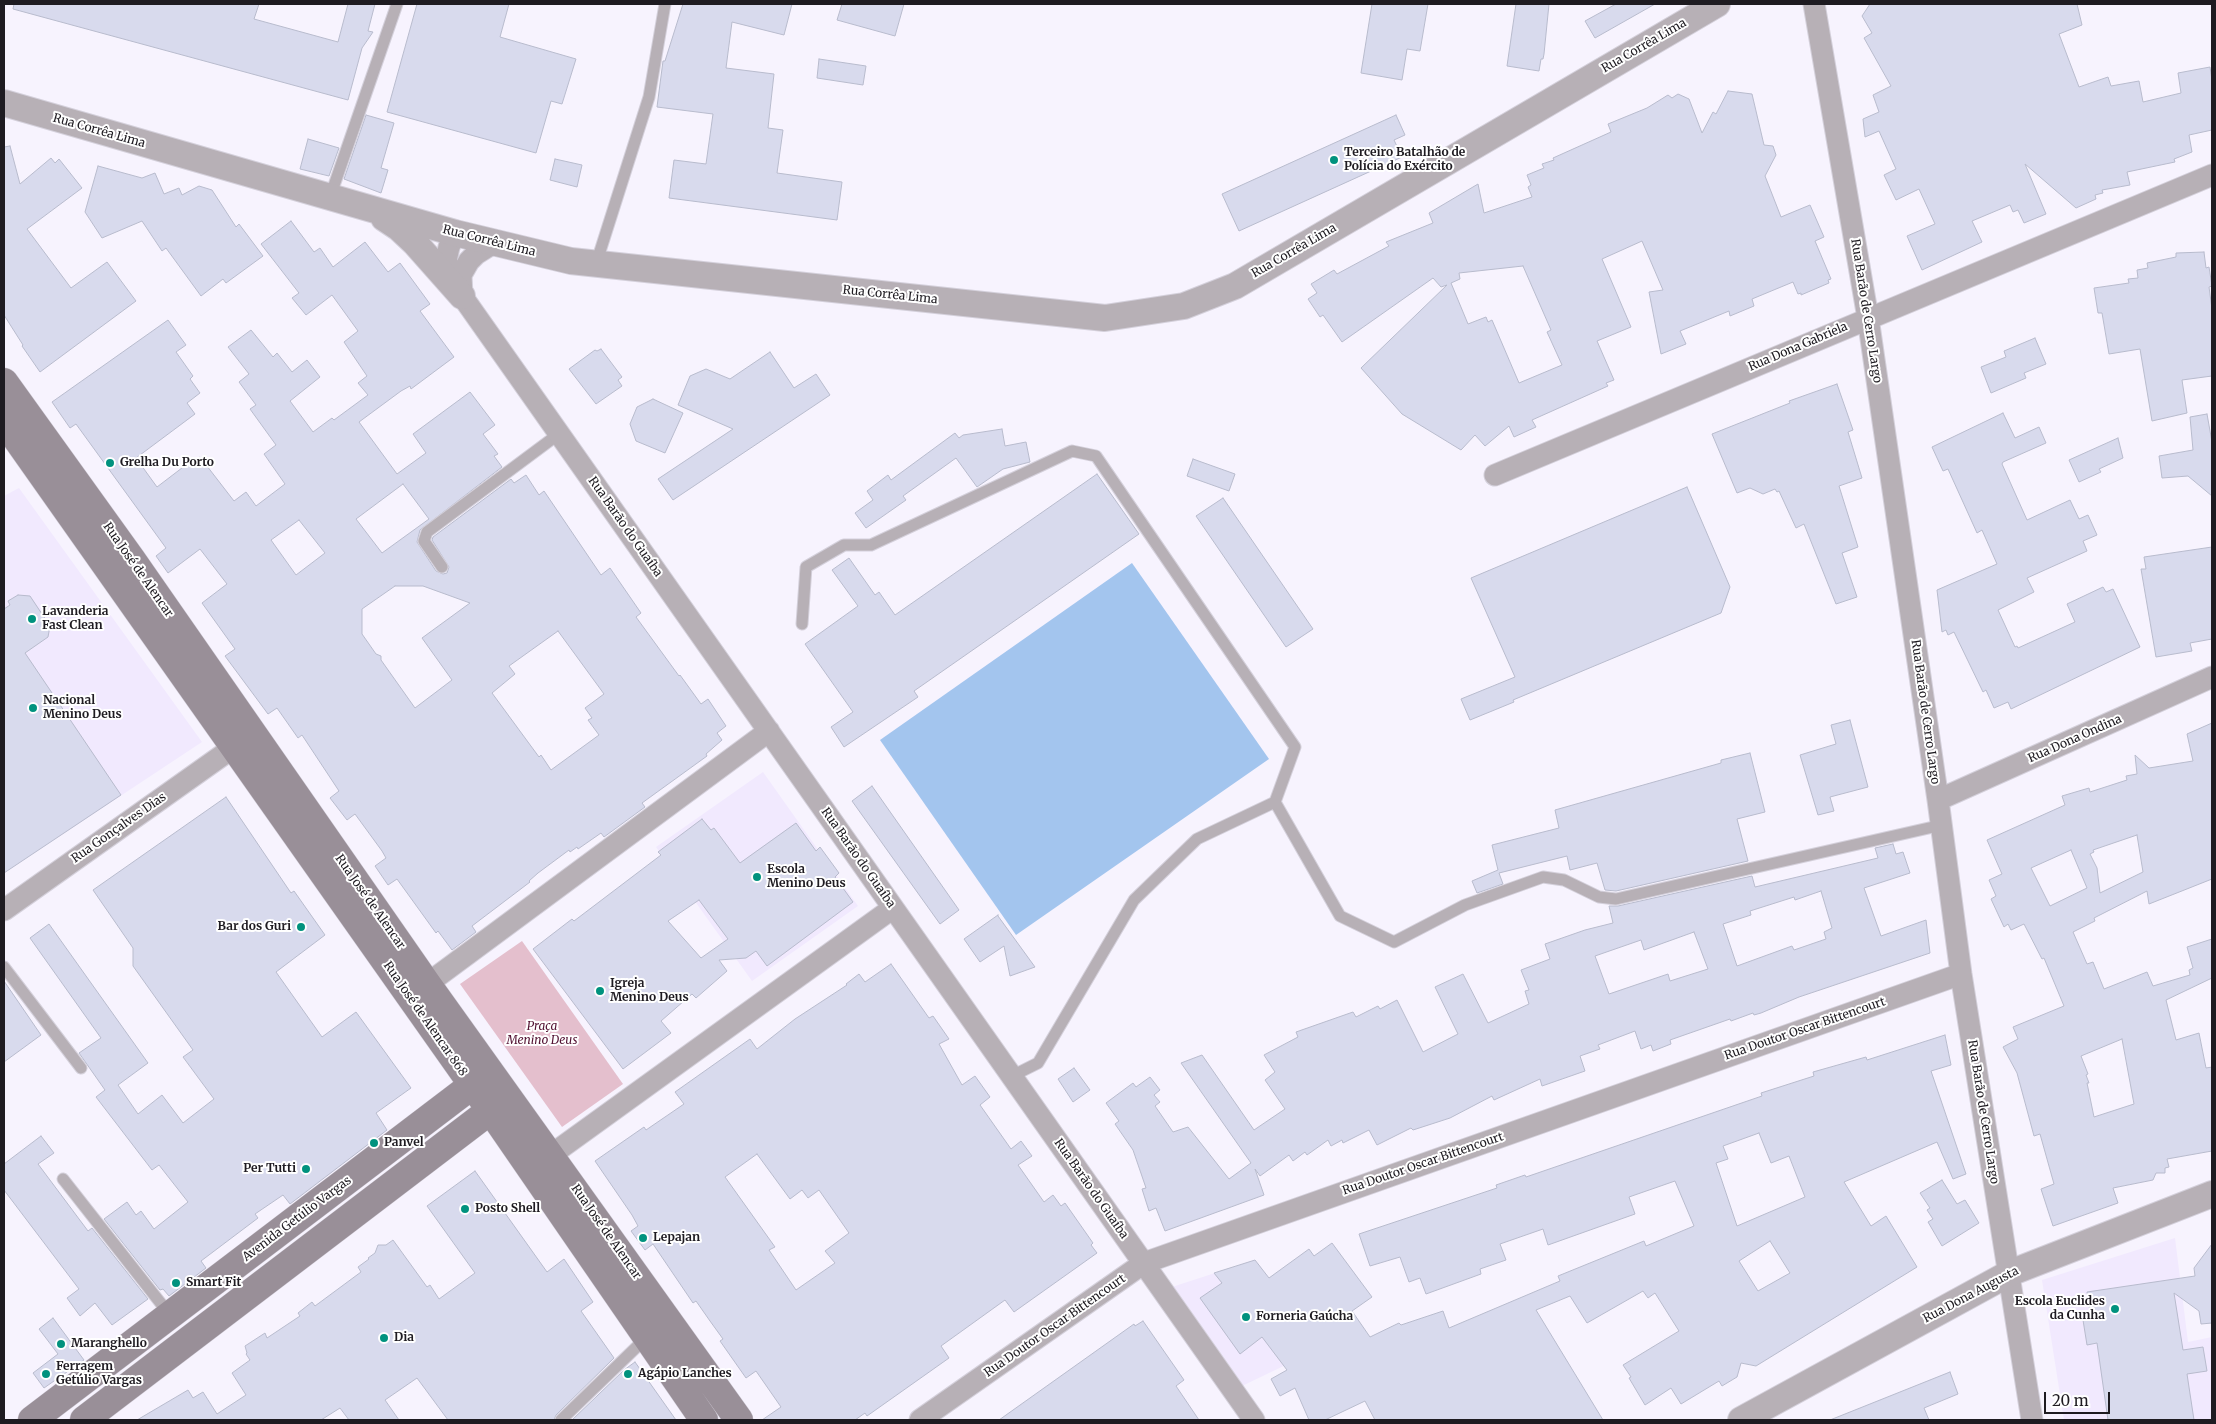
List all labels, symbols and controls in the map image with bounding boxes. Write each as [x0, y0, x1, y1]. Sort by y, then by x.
street label: Rua Corrêa Lima [1599, 16, 1689, 76]
street label: Rua Corrêa Lima [51, 111, 147, 151]
place label: Terceiro Batalhão de Polícia do Exército [1344, 146, 1465, 174]
marker: Terceiro Batalhão de Polícia do Exército [1328, 154, 1340, 166]
street label: Rua Corrêa Lima [1249, 221, 1339, 281]
street label: Rua Corrêa Lima [441, 222, 537, 260]
street label: Rua Barão de Cerro Largo [1847, 238, 1885, 384]
street label: Rua Corrêa Lima [842, 283, 938, 307]
street label: Rua Dona Gabriela [1746, 320, 1850, 374]
place label: Grelha Du Porto [120, 456, 214, 470]
marker: Grelha Du Porto [104, 457, 116, 469]
street label: Rua Barão do Guaíba [585, 474, 665, 580]
street label: Rua José de Alencar [100, 520, 176, 620]
place label: Lavanderia Fast Clean [42, 605, 109, 633]
marker: Lavanderia Fast Clean [26, 613, 38, 625]
street label: Rua Barão de Cerro Largo [1908, 639, 1942, 785]
place label: Nacional Menino Deus [43, 694, 122, 722]
marker: Nacional Menino Deus [27, 702, 39, 714]
street label: Rua Dona Ondina [2026, 712, 2124, 766]
street label: Rua Gonçalves Dias [69, 790, 169, 866]
street label: Rua Barão do Guaíba [818, 805, 898, 911]
street label: Rua José de Alencar [332, 852, 408, 952]
place label: Escola Menino Deus [767, 863, 846, 891]
marker: Escola Menino Deus [751, 871, 763, 883]
place label: Bar dos Guri [218, 920, 291, 934]
marker: Bar dos Guri [295, 921, 307, 933]
street label: Rua José de Alencar 868 [380, 959, 470, 1079]
place label: Igreja Menino Deus [610, 977, 689, 1005]
marker: Igreja Menino Deus [594, 985, 606, 997]
street label: Rua Doutor Oscar Bittencourt [1723, 995, 1887, 1063]
park label: Praça Menino Deus [506, 1020, 578, 1048]
street label: Rua Barão de Cerro Largo [1964, 1039, 2002, 1185]
street label: Rua Doutor Oscar Bittencourt [1341, 1130, 1505, 1198]
place label: Panvel [384, 1136, 424, 1150]
street label: Rua Barão do Guaíba [1051, 1136, 1131, 1242]
marker: Panvel [368, 1137, 380, 1149]
place label: Per Tutti [243, 1162, 296, 1176]
marker: Per Tutti [300, 1163, 312, 1175]
street label: Avenida Getúlio Vargas [240, 1173, 354, 1265]
street label: Rua José de Alencar [568, 1182, 644, 1282]
place label: Posto Shell [475, 1202, 540, 1216]
marker: Posto Shell [459, 1203, 471, 1215]
place label: Lepajan [653, 1231, 700, 1245]
marker: Lepajan [637, 1232, 649, 1244]
street label: Rua Dona Augusta [1921, 1264, 2021, 1326]
street label: Rua Doutor Oscar Bittencourt [982, 1272, 1128, 1380]
place label: Smart Fit [186, 1276, 241, 1290]
marker: Smart Fit [170, 1277, 182, 1289]
place label: Escola Euclides da Cunha [2015, 1295, 2105, 1323]
marker: Escola Euclides da Cunha [2109, 1303, 2121, 1315]
place label: Forneria Gaúcha [1256, 1310, 1353, 1324]
marker: Forneria Gaúcha [1240, 1311, 1252, 1323]
place label: Dia [394, 1331, 414, 1345]
marker: Dia [378, 1332, 390, 1344]
place label: Maranghello [71, 1337, 147, 1351]
marker: Maranghello [55, 1338, 67, 1350]
place label: Ferragem Getúlio Vargas [56, 1360, 142, 1388]
place label: Agápio Lanches [638, 1367, 732, 1381]
marker: Ferragem Getúlio Vargas [40, 1368, 52, 1380]
marker: Agápio Lanches [622, 1368, 634, 1380]
scale bar [2046, 1382, 2112, 1414]
text: 20 m [2052, 1391, 2089, 1410]

